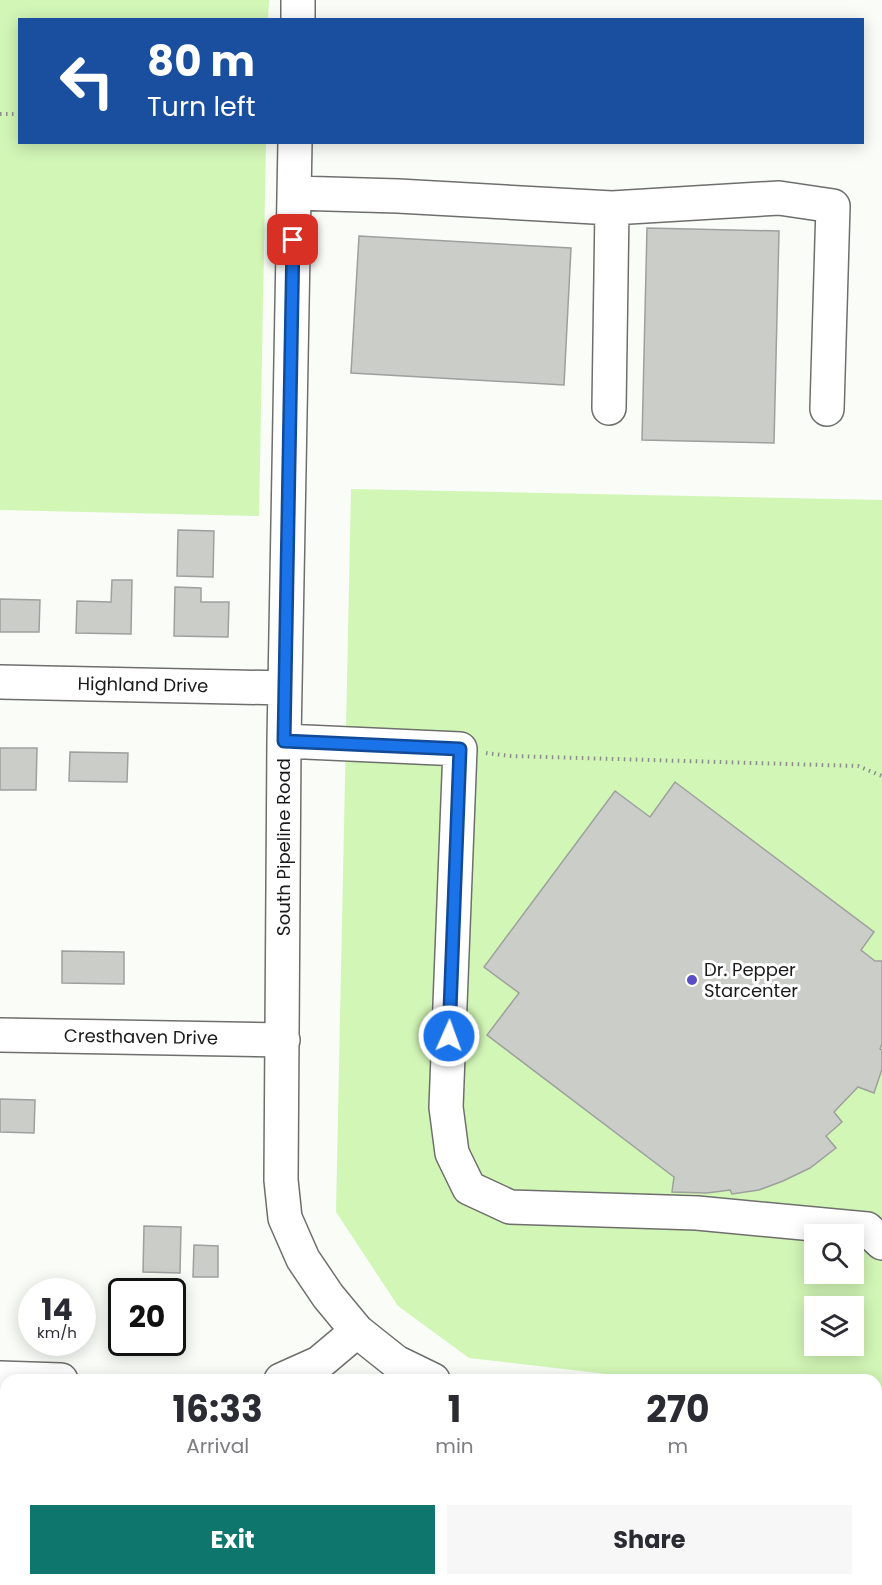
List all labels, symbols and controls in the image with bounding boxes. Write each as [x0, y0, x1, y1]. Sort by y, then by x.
text: 80 m [147, 32, 255, 91]
icon: left [48, 42, 126, 120]
text: Turn left [147, 88, 256, 125]
pin [267, 214, 318, 265]
icon: arrive [276, 223, 309, 256]
street label: Highland Drive [77, 671, 209, 698]
street label: South Pipeline Road [271, 758, 296, 936]
place label: Dr. Pepper Starcenter [704, 957, 798, 1003]
marker: Dr. Pepper Starcenter [685, 973, 699, 987]
position arrow [417, 1004, 481, 1068]
street label: Cresthaven Drive [64, 1023, 218, 1050]
map controls [804, 1224, 864, 1356]
button: search [804, 1224, 864, 1284]
speed limit sign: 20 [108, 1278, 186, 1356]
text: 14 [41, 1288, 73, 1331]
button: layers [804, 1296, 864, 1356]
text: km/h [37, 1322, 77, 1343]
text: 16:33 [173, 1384, 263, 1435]
text: 1 [448, 1384, 461, 1435]
text: 270 [646, 1384, 709, 1435]
text: Arrival [186, 1432, 249, 1460]
text: min [435, 1432, 474, 1460]
text: m [667, 1432, 688, 1460]
button: Exit [30, 1505, 435, 1574]
button: Share [447, 1505, 852, 1574]

